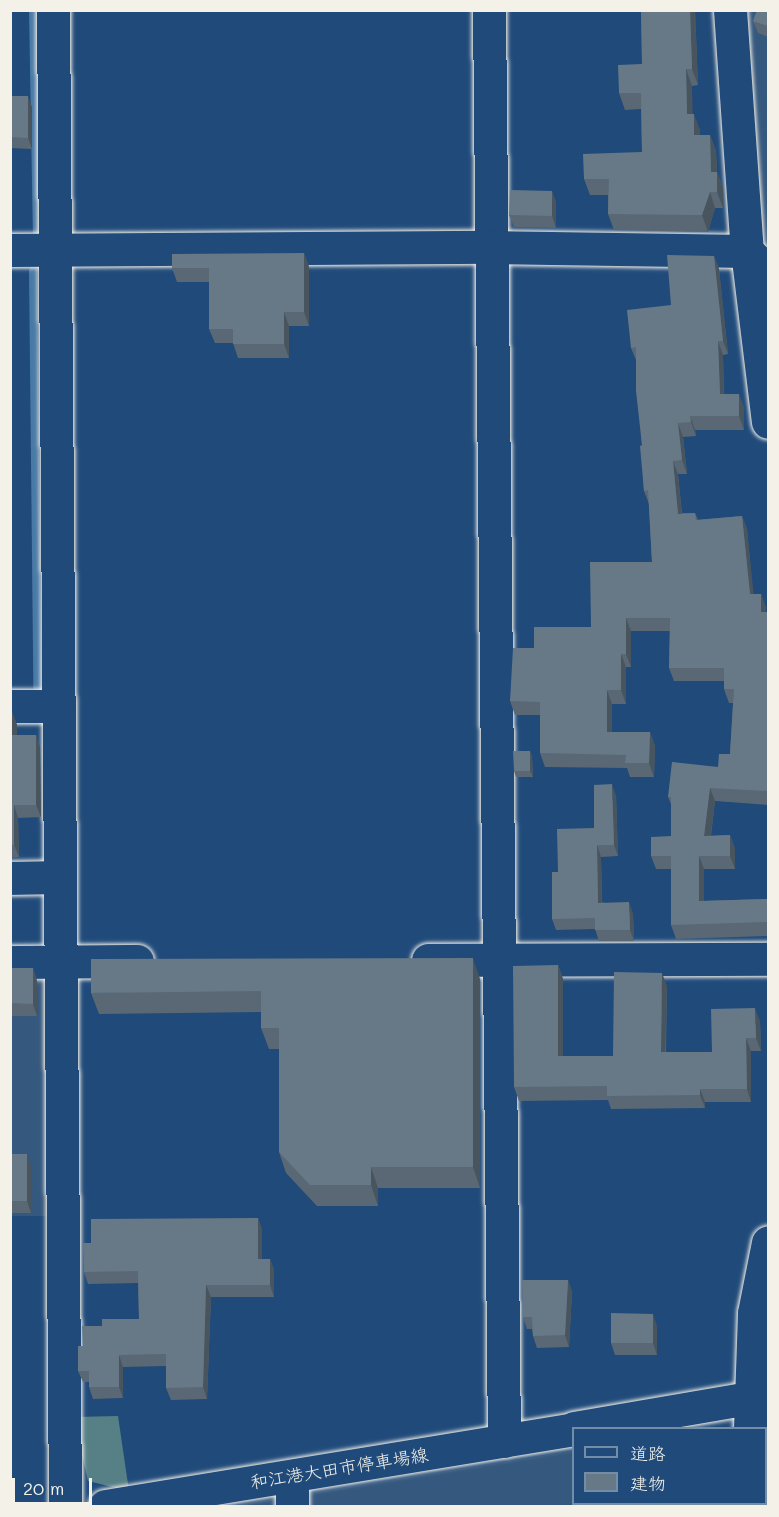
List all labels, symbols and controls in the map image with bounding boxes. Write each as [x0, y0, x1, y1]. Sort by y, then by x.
legend [572, 1427, 767, 1505]
text: 道路 [630, 1441, 666, 1465]
street label: 和江港大田市停車場線 [248, 1443, 430, 1493]
scale bar [15, 1466, 94, 1504]
text: 建物 [630, 1471, 666, 1495]
text: 20 m [23, 1476, 64, 1500]

